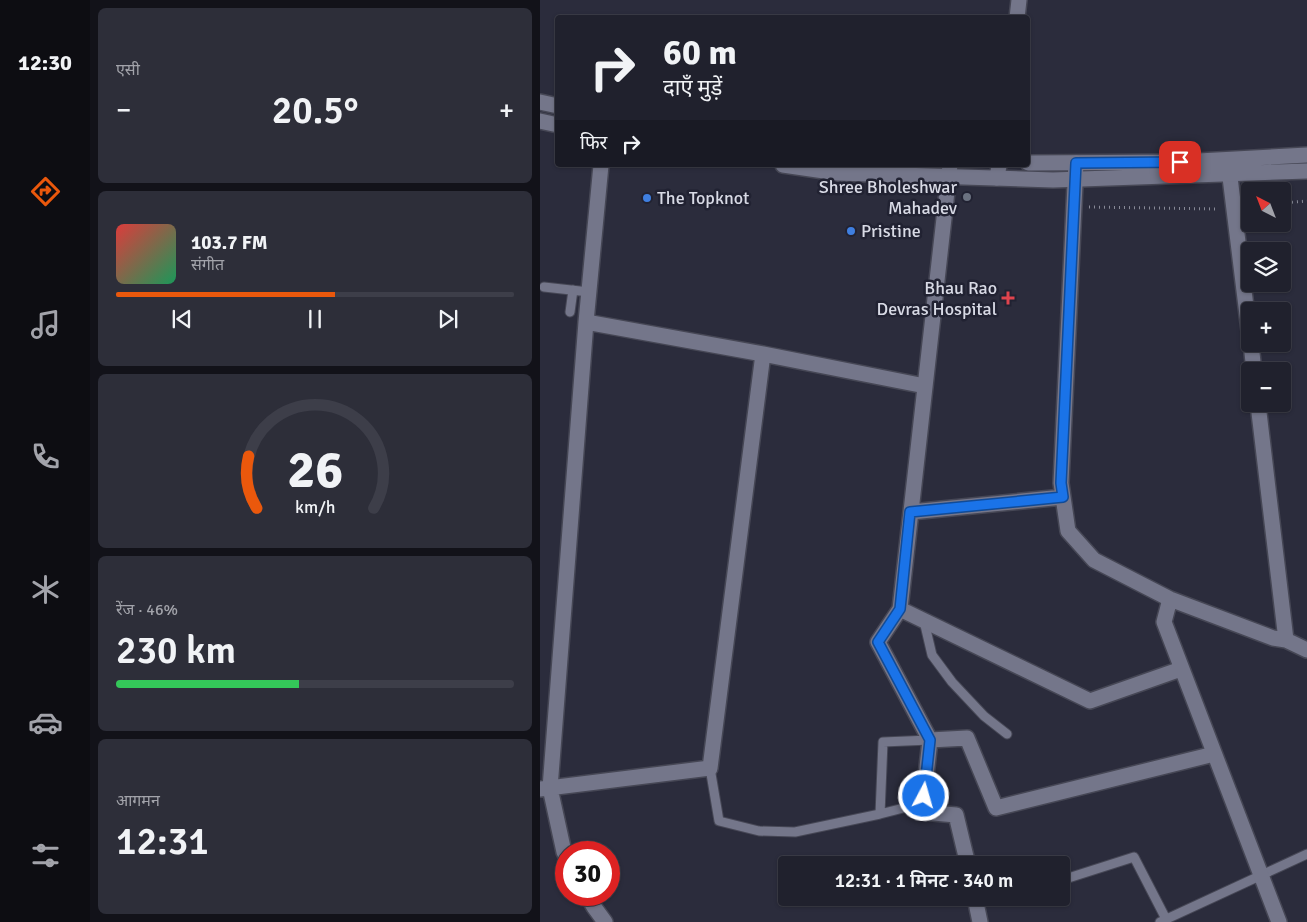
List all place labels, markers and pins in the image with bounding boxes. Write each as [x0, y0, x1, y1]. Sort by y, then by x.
pin [1159, 141, 1201, 183]
place label: Shree Bholeshwar Mahadev [819, 176, 958, 219]
place label: The Topknot [657, 187, 749, 209]
marker: Shree Bholeshwar Mahadev [961, 191, 973, 203]
marker: The Topknot [641, 192, 653, 204]
place label: Pristine [861, 220, 921, 242]
marker: Pristine [845, 225, 857, 237]
place label: Bhau Rao Devras Hospital [876, 277, 997, 320]
marker: Bhau Rao Devras Hospital [1001, 291, 1015, 305]

